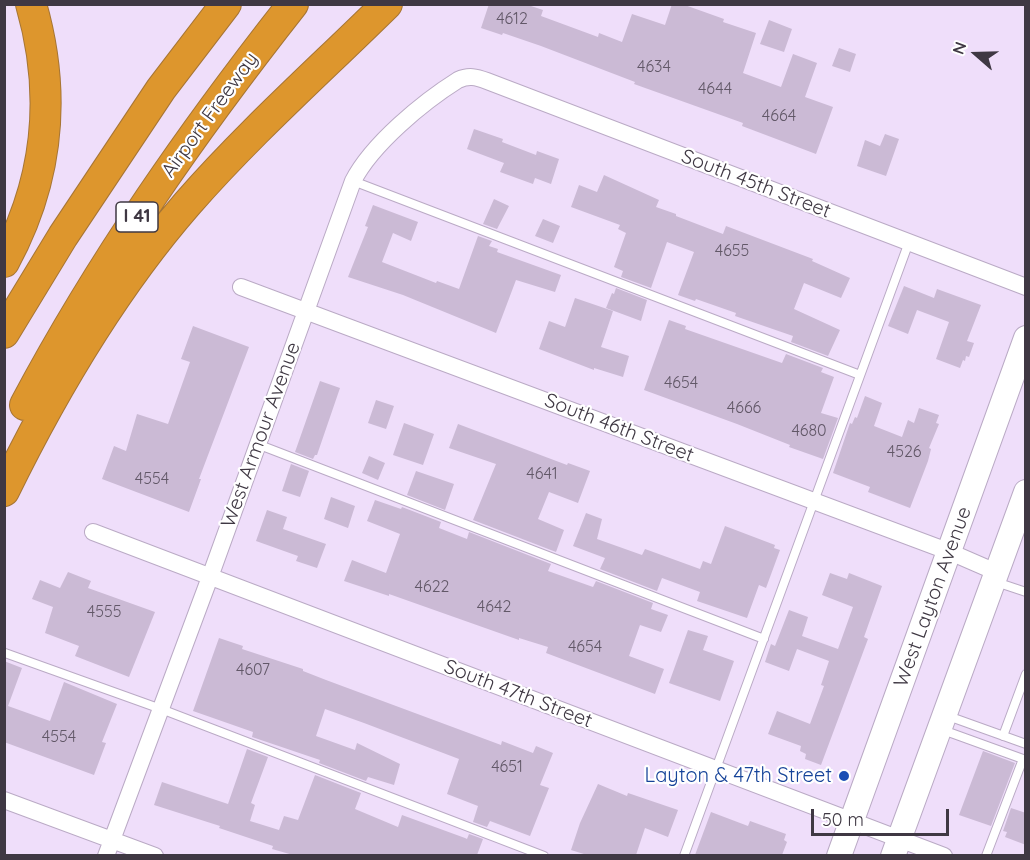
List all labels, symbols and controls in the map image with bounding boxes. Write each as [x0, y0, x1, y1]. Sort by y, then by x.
house number: 4612 [496, 9, 528, 29]
north arrow [946, 24, 1006, 84]
text: N [948, 39, 970, 57]
street label: Airport Freeway [157, 48, 263, 182]
house number: 4634 [637, 57, 671, 77]
house number: 4644 [698, 79, 732, 99]
house number: 4664 [762, 106, 796, 126]
street label: South 45th Street [678, 144, 834, 224]
road number: I 41 [116, 202, 158, 232]
house number: 4655 [715, 241, 749, 261]
street label: West Armour Avenue [216, 339, 306, 531]
house number: 4654 [664, 373, 698, 393]
street label: South 46th Street [541, 389, 697, 467]
house number: 4666 [727, 398, 761, 418]
house number: 4680 [791, 421, 827, 441]
house number: 4526 [887, 442, 921, 462]
house number: 4641 [526, 464, 558, 484]
house number: 4554 [135, 469, 169, 489]
street label: West Layton Avenue [889, 504, 977, 690]
house number: 4622 [415, 577, 449, 597]
house number: 4642 [477, 597, 511, 617]
house number: 4555 [87, 602, 121, 622]
house number: 4654 [568, 637, 602, 657]
street label: South 47th Street [441, 655, 595, 733]
house number: 4607 [236, 660, 270, 680]
house number: 4554 [42, 727, 76, 747]
house number: 4651 [491, 757, 523, 777]
place label: Layton & 47th Street [645, 764, 832, 788]
marker: Layton & 47th Street [837, 769, 851, 783]
scale bar [814, 797, 952, 835]
text: 50 m [822, 808, 864, 831]

